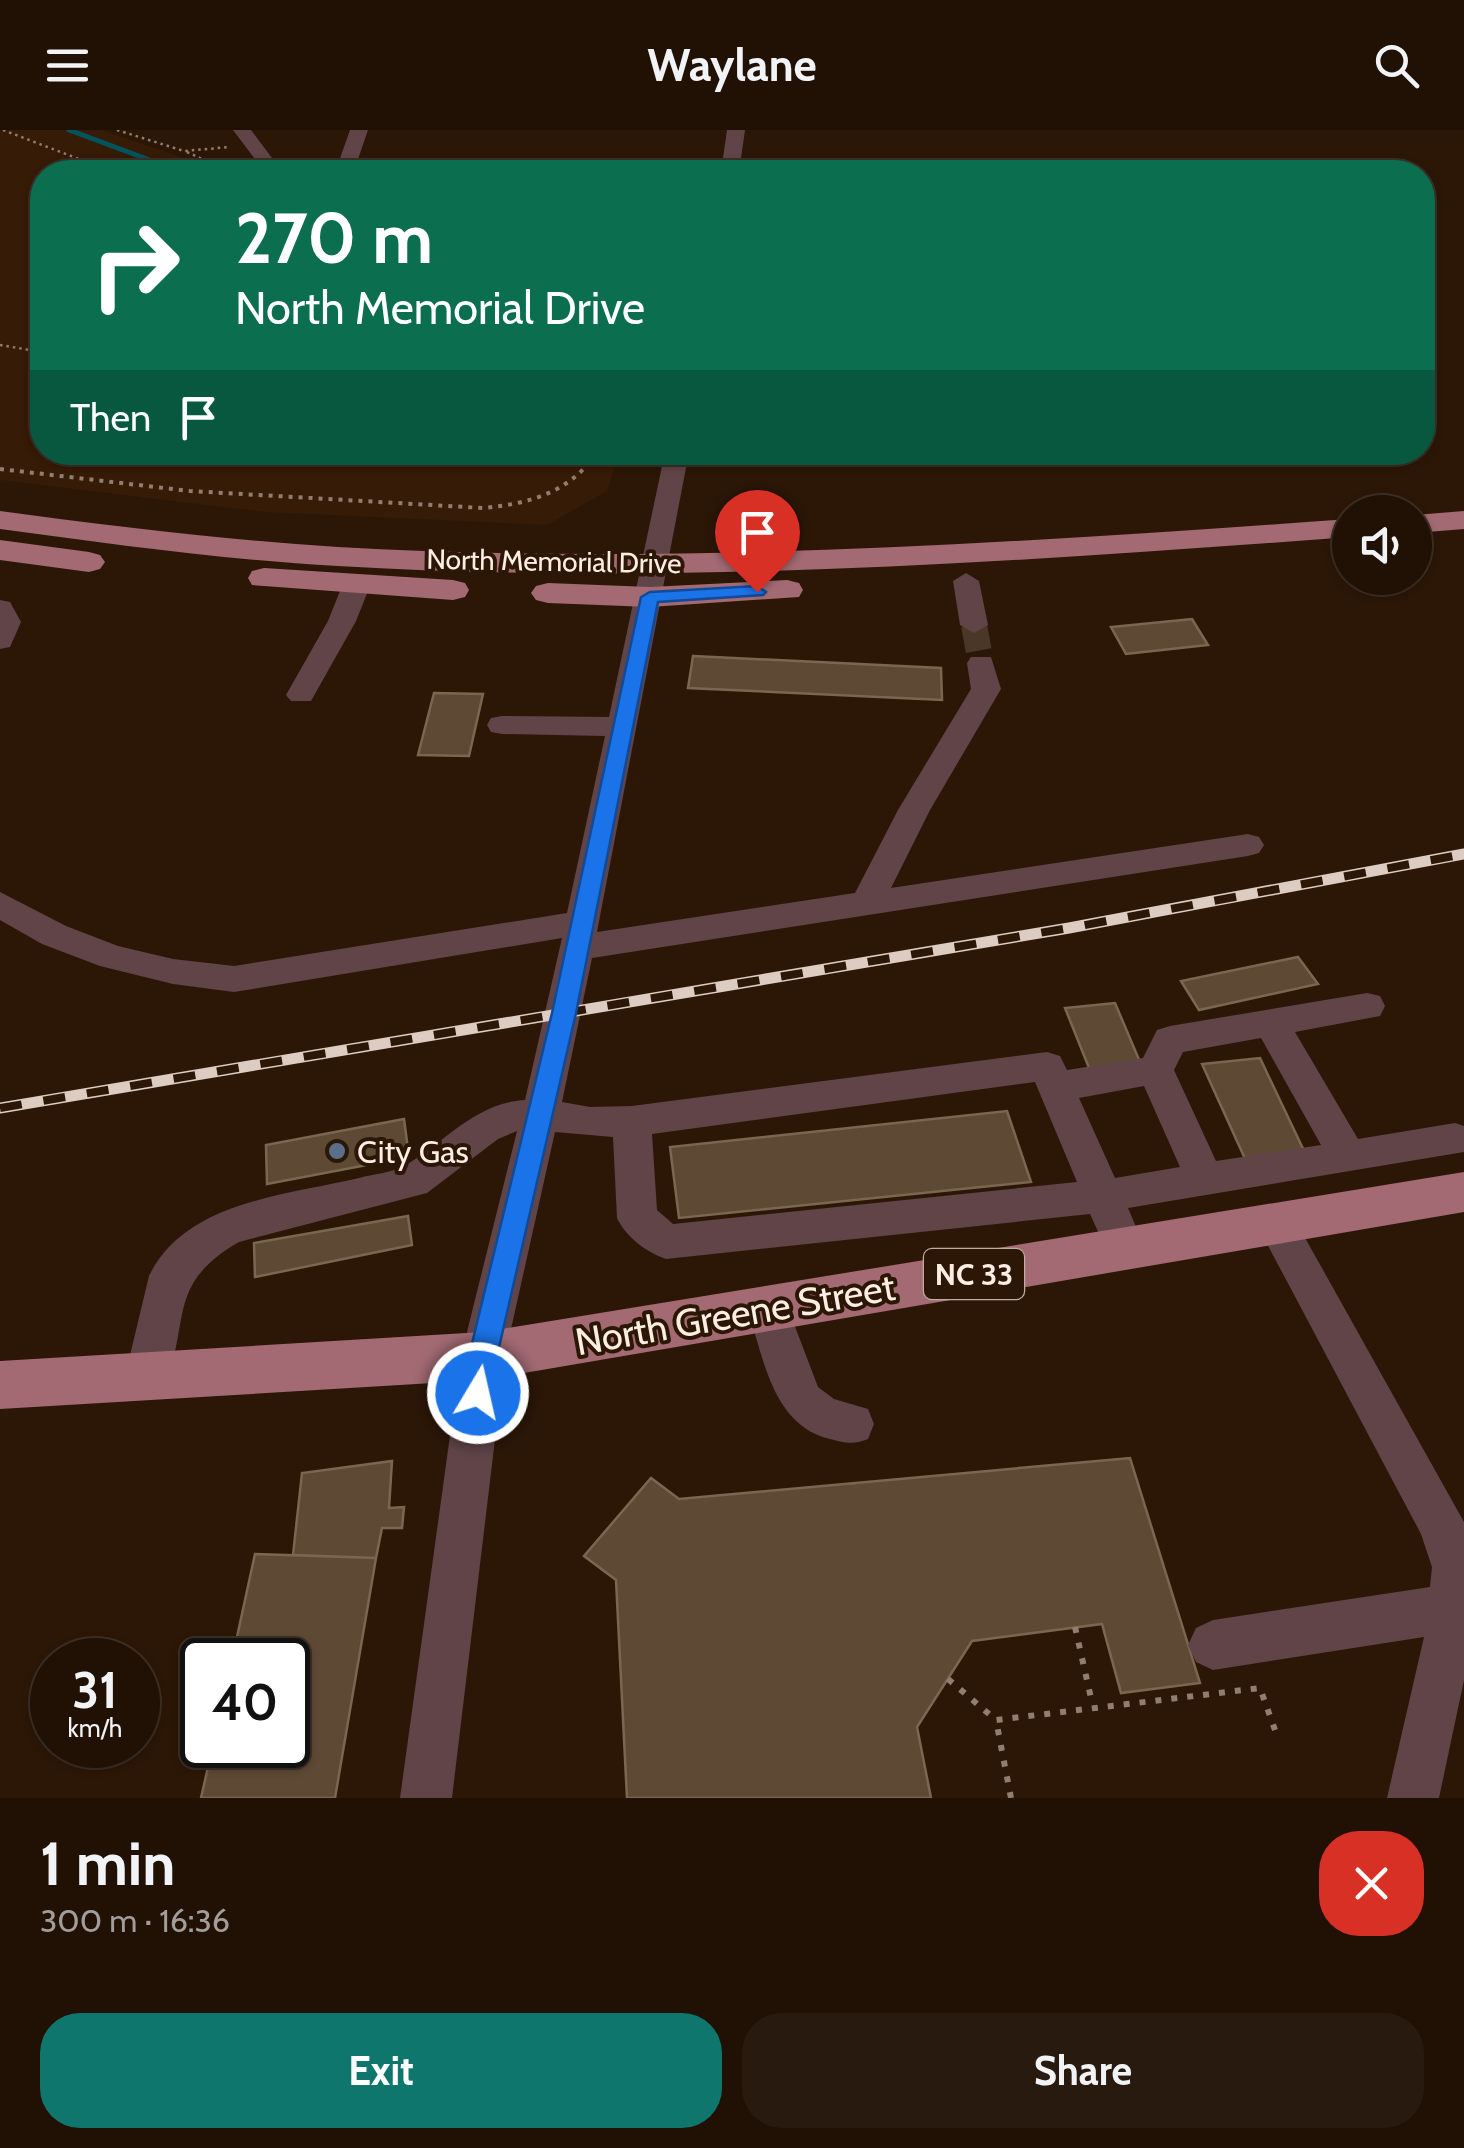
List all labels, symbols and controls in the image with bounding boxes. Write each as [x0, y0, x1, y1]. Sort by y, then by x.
icon: menu [40, 38, 95, 93]
text: Waylane [647, 38, 817, 92]
icon: search [1369, 38, 1424, 93]
text: 270 m [235, 195, 433, 281]
icon: right [70, 200, 200, 330]
text: North Memorial Drive [235, 281, 645, 335]
icon: arrive [171, 390, 226, 445]
text: Then [70, 394, 151, 441]
pin [715, 490, 800, 593]
map controls [1332, 495, 1432, 595]
button: sound [1332, 495, 1432, 595]
icon: arrive [730, 505, 785, 560]
street label: North Memorial Drive [426, 542, 682, 580]
place label: City Gas [357, 1132, 469, 1171]
marker: City Gas [326, 1140, 348, 1162]
road number: NC 33 [924, 1249, 1024, 1299]
street label: North Greene Street [572, 1263, 899, 1365]
position arrow [426, 1341, 530, 1445]
speed limit sign: 40 [180, 1638, 310, 1768]
text: 31 [72, 1660, 118, 1721]
text: km/h [68, 1713, 122, 1743]
text: 1 min [40, 1827, 175, 1900]
button: close [1319, 1831, 1424, 1936]
text: 300 m · 16:36 [40, 1901, 230, 1940]
button: Exit [40, 2013, 722, 2128]
button: Share [742, 2013, 1424, 2128]

